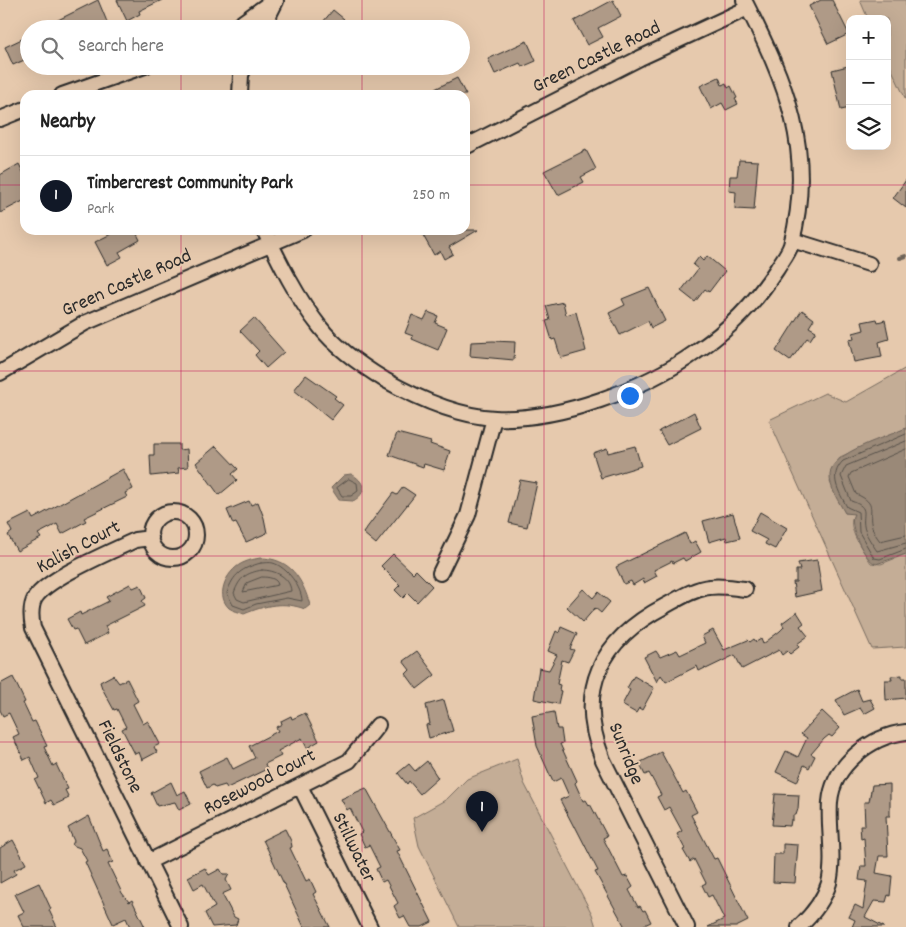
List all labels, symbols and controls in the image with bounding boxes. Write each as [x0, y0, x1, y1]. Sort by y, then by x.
street label: Green Castle Road [528, 15, 666, 101]
map controls [846, 15, 891, 150]
button: + [846, 15, 891, 60]
search box [20, 20, 470, 75]
icon: search [38, 34, 66, 62]
text: Search here [78, 34, 164, 61]
button: − [846, 60, 891, 105]
button: layers [846, 105, 891, 150]
text: Nearby [40, 108, 95, 138]
text: Timbercrest Community Park [87, 171, 293, 198]
text: 1 [54, 184, 58, 207]
text: 250 m [412, 184, 450, 207]
text: Park [87, 198, 114, 221]
street label: Green Castle Road [58, 243, 196, 325]
your location [617, 383, 643, 409]
street label: Kalish Court [32, 514, 126, 582]
street label: Fieldstone [89, 716, 149, 798]
street label: Sunridge [600, 719, 650, 789]
street label: Rosewood Court [199, 743, 321, 823]
pin: 1 [466, 791, 498, 832]
street label: Stillwater [324, 808, 382, 888]

